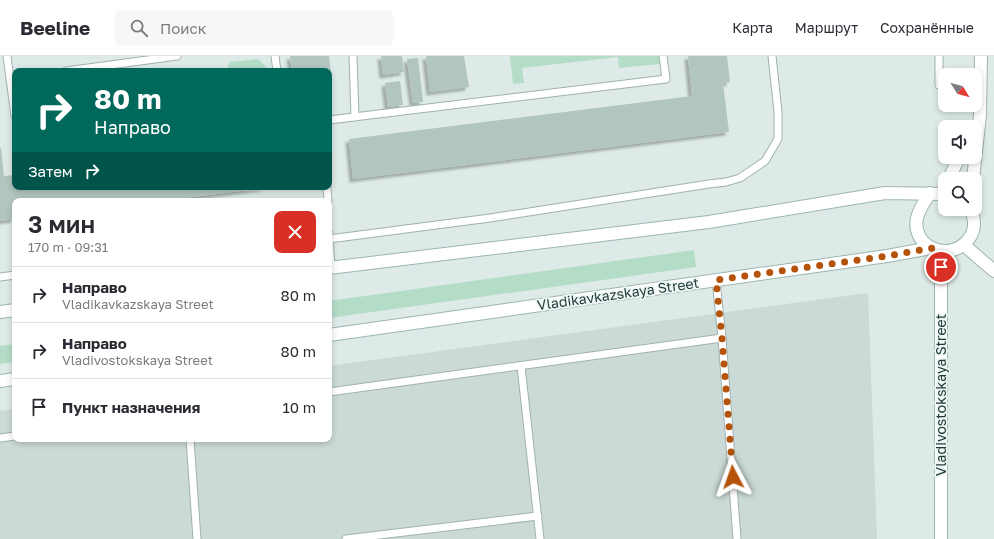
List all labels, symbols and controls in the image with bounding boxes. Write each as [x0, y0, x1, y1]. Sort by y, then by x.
search box [114, 10, 394, 46]
text: Beeline [20, 16, 90, 39]
icon: search [128, 17, 150, 39]
text: Поиск [160, 19, 206, 37]
text: Карта [732, 19, 773, 36]
text: Маршрут [795, 19, 858, 36]
text: Сохранённые [880, 19, 974, 36]
north arrow [938, 68, 982, 112]
map controls [938, 68, 982, 216]
text: 80 m [94, 82, 162, 115]
icon: right [28, 84, 80, 136]
text: Направо [94, 116, 171, 138]
button: sound [938, 120, 982, 164]
icon: right [81, 160, 103, 182]
text: Затем [28, 162, 73, 180]
button: search [938, 172, 982, 216]
text: 3 мин [28, 209, 95, 238]
button: close [274, 211, 316, 253]
text: 170 m · 09:31 [28, 239, 108, 255]
pin [924, 250, 958, 284]
icon: arrive [930, 256, 952, 278]
street label: Vladikavkazskaya Street [536, 274, 700, 313]
text: Направо [62, 278, 127, 296]
icon: right [28, 284, 50, 306]
text: 80 m [281, 286, 316, 304]
text: Vladikavkazskaya Street [62, 296, 214, 312]
street label: Vladivostokskaya Street [932, 314, 949, 476]
text: Направо [62, 334, 127, 352]
icon: right [28, 340, 50, 362]
text: 80 m [281, 342, 316, 360]
text: Vladivostokskaya Street [62, 352, 213, 368]
icon: arrive [28, 396, 50, 418]
text: Пункт назначения [62, 398, 200, 416]
text: 10 m [282, 398, 316, 416]
position arrow [712, 456, 754, 498]

